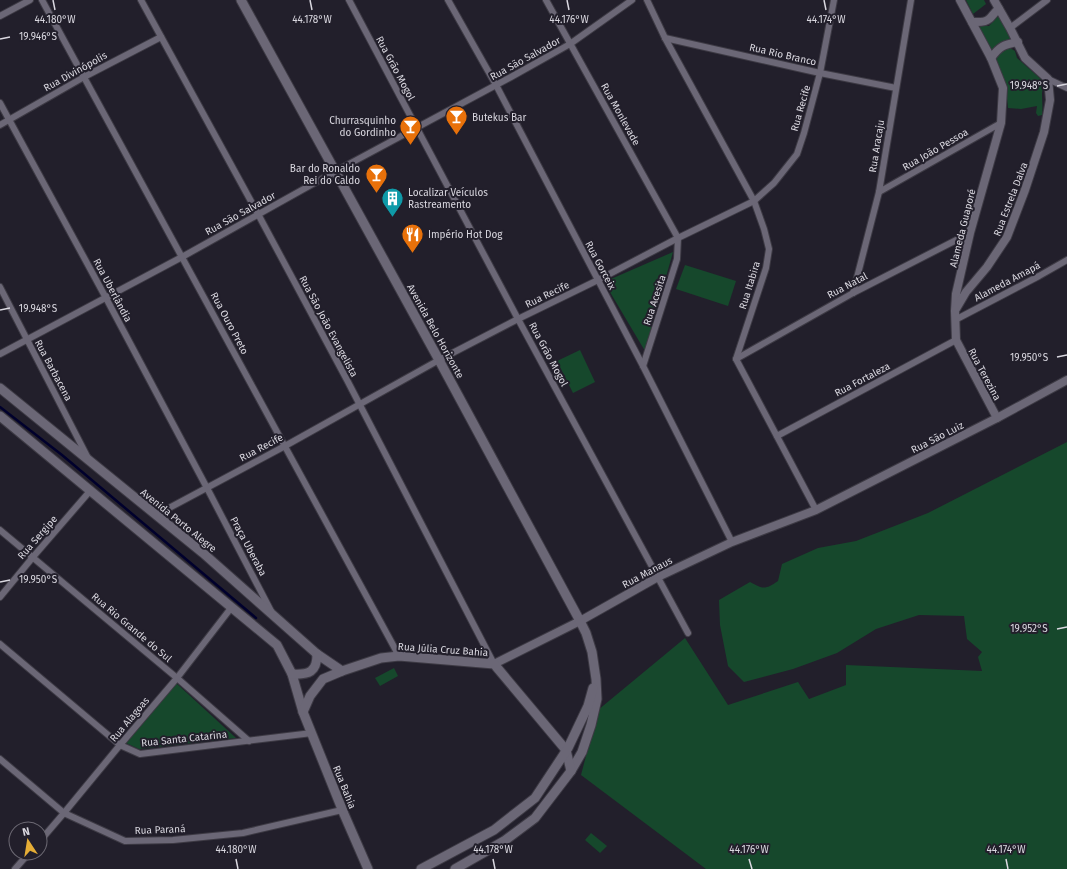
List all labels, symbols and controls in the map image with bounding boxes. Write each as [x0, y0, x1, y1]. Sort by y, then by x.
text: 44.180°W [35, 14, 76, 26]
text: 44.178°W [292, 14, 333, 26]
text: 44.176°W [549, 14, 589, 26]
text: 44.174°W [806, 14, 846, 26]
text: 19.946°S [19, 31, 58, 43]
street label: Rua Grão Mogol [373, 34, 417, 103]
street label: Rua São Salvador [488, 34, 563, 83]
street label: Rua Rio Branco [748, 41, 818, 69]
street label: Rua Divinópolis [42, 49, 110, 94]
text: 19.948°S [1010, 80, 1049, 92]
street label: Rua Monlevade [598, 81, 642, 148]
street label: Rua Recife [789, 84, 813, 133]
bar icon: Butekus Bar [443, 104, 469, 137]
place label: Butekus Bar [472, 112, 527, 124]
bar icon: Churrasquinho do Gordinho [398, 113, 424, 146]
place label: Churrasquinho do Gordinho [329, 115, 396, 139]
street label: Rua Aracaju [867, 119, 887, 173]
street label: Rua João Pessoa [900, 126, 971, 174]
bar icon: Bar do Ronaldo Rei do Caldo [363, 161, 389, 194]
street label: Rua Estrela Dalva [991, 161, 1031, 238]
place label: Bar do Ronaldo Rei do Caldo [290, 163, 360, 187]
building icon: Localizar Veículos Rastreamento [379, 185, 405, 218]
place label: Localizar Veículos Rastreamento [408, 186, 488, 211]
street label: Alameda Guaporé [947, 188, 979, 269]
street label: Rua São Salvador [203, 189, 278, 238]
restaurant icon: Império Hot Dog [399, 221, 425, 254]
place label: Império Hot Dog [428, 229, 503, 241]
street label: Rua Gorceix [582, 239, 618, 292]
street label: Rua Uberlândia [90, 257, 134, 324]
street label: Alameda Amapá [972, 259, 1043, 304]
street label: Rua Itabira [737, 260, 763, 311]
street label: Rua Natal [825, 270, 870, 302]
street label: Rua São João Evangelista [296, 274, 360, 379]
street label: Rua Acesita [641, 274, 669, 327]
street label: Rua Recife [523, 279, 571, 311]
street label: Avenida Belo Horizonte [404, 282, 466, 381]
street label: Rua Ouro Preto [208, 290, 251, 357]
text: 19.948°S [19, 303, 58, 315]
street label: Rua Grão Mogol [526, 320, 570, 389]
street label: Rua Barbacena [32, 338, 74, 403]
street label: Rua Terezina [965, 346, 1003, 403]
text: 19.950°S [1010, 352, 1049, 364]
street label: Rua Fortaleza [833, 360, 892, 400]
street label: Rua São Luiz [909, 419, 966, 456]
street label: Rua Recife [238, 431, 285, 464]
street label: Avenida Porto Alegre [138, 486, 219, 555]
street label: Rua Sergipe [16, 513, 60, 562]
street label: Praça Uberaba [227, 515, 269, 578]
street label: Rua Manaus [620, 555, 675, 591]
text: 19.950°S [19, 574, 58, 586]
street label: Rua Rio Grande do Sul [89, 591, 174, 665]
text: 19.952°S [1010, 623, 1048, 635]
street label: Rua Júlia Cruz Bahia [397, 640, 489, 659]
street label: Rua Alagoas [108, 695, 152, 744]
street label: Rua Santa Catarina [141, 729, 228, 749]
street label: Rua Bahia [330, 764, 358, 811]
north arrow [8, 821, 48, 861]
street label: Rua Paraná [134, 823, 186, 837]
text: N [21, 825, 31, 839]
text: 44.180°W [216, 844, 257, 856]
text: 44.178°W [473, 844, 514, 856]
text: 44.176°W [729, 844, 769, 856]
text: 44.174°W [986, 844, 1026, 856]

